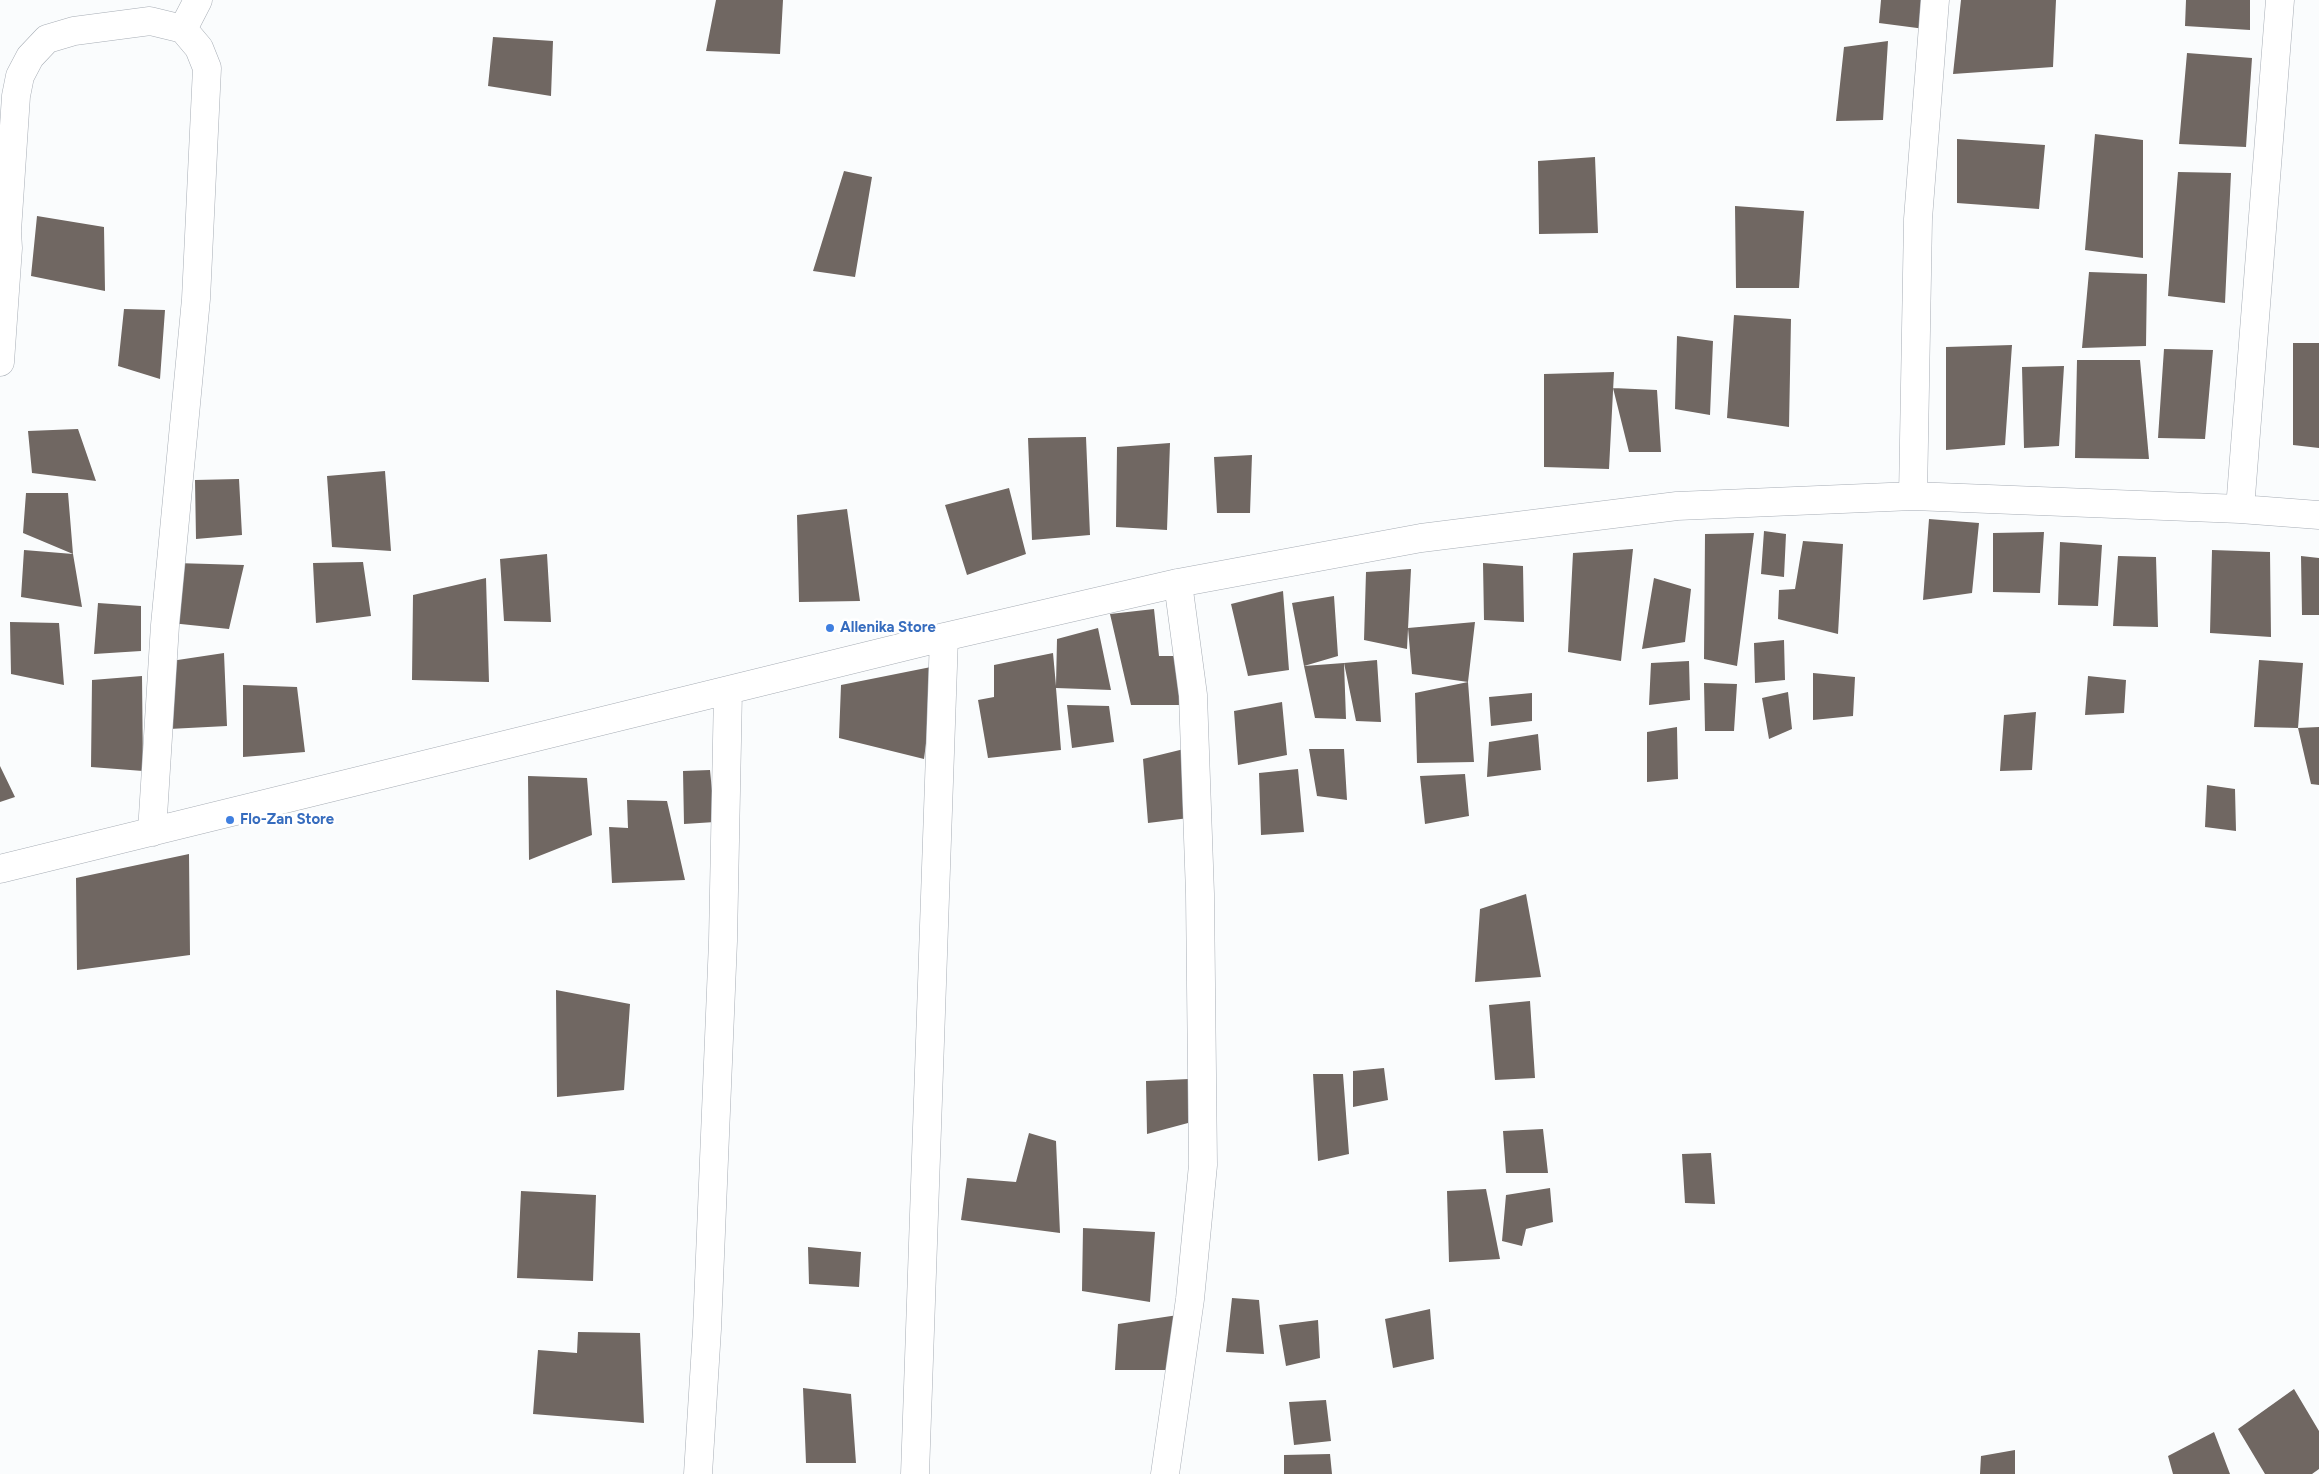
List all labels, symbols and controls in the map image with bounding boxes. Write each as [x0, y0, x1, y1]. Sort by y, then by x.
place label: Allenika Store [840, 619, 936, 637]
marker: Allenika Store [824, 622, 836, 634]
place label: Flo-Zan Store [240, 811, 334, 829]
marker: Flo-Zan Store [224, 814, 236, 826]

